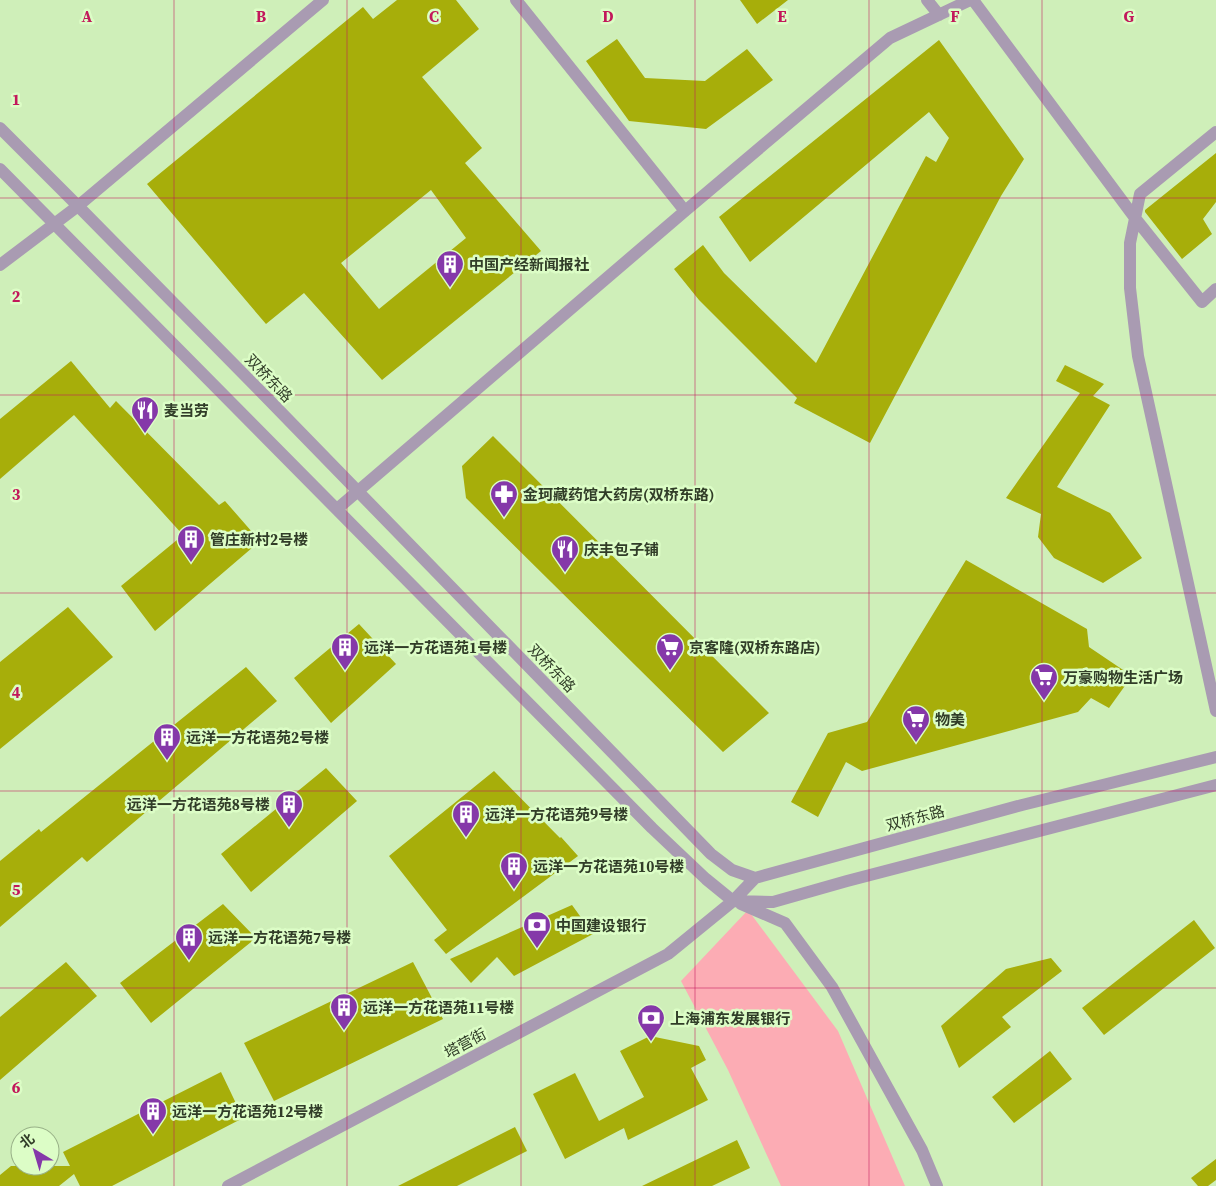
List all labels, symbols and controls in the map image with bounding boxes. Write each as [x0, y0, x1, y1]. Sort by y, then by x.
text: A [82, 5, 93, 27]
text: B [256, 5, 267, 27]
text: C [429, 5, 439, 27]
text: D [602, 5, 614, 27]
text: E [777, 5, 787, 27]
text: F [950, 5, 960, 27]
text: G [1124, 5, 1135, 27]
text: 1 [12, 88, 20, 110]
building icon: 中国产经新闻报社 [435, 249, 465, 288]
place label: 中国产经新闻报社 [469, 254, 589, 275]
text: 2 [12, 285, 21, 307]
street label: 双桥东路 [241, 349, 297, 407]
restaurant icon: 麦当劳 [130, 395, 160, 434]
place label: 麦当劳 [164, 400, 209, 421]
pharmacy icon: 金珂藏药馆大药房(双桥东路) [489, 479, 519, 518]
text: 3 [12, 483, 21, 505]
place label: 金珂藏药馆大药房(双桥东路) [523, 484, 714, 505]
building icon: 管庄新村2号楼 [176, 524, 206, 563]
place label: 管庄新村2号楼 [210, 529, 308, 550]
restaurant icon: 庆丰包子铺 [550, 534, 580, 573]
place label: 庆丰包子铺 [584, 539, 659, 560]
building icon: 远洋一方花语苑1号楼 [330, 632, 360, 671]
supermarket icon: 京客隆(双桥东路店) [655, 632, 685, 671]
place label: 远洋一方花语苑1号楼 [364, 637, 507, 658]
place label: 京客隆(双桥东路店) [689, 637, 820, 658]
street label: 双桥东路 [524, 639, 580, 697]
supermarket icon: 万豪购物生活广场 [1029, 662, 1059, 701]
place label: 万豪购物生活广场 [1063, 667, 1183, 688]
text: 4 [12, 681, 21, 703]
supermarket icon: 物美 [901, 704, 931, 743]
place label: 物美 [935, 709, 965, 730]
building icon: 远洋一方花语苑2号楼 [152, 722, 182, 761]
place label: 远洋一方花语苑2号楼 [186, 727, 329, 748]
building icon: 远洋一方花语苑8号楼 [274, 789, 304, 828]
place label: 远洋一方花语苑8号楼 [127, 794, 270, 815]
building icon: 远洋一方花语苑9号楼 [451, 799, 481, 838]
street label: 双桥东路 [883, 800, 947, 836]
place label: 远洋一方花语苑9号楼 [485, 804, 628, 825]
building icon: 远洋一方花语苑10号楼 [499, 851, 529, 890]
place label: 远洋一方花语苑10号楼 [533, 856, 684, 877]
text: 5 [12, 878, 21, 900]
bank icon: 中国建设银行 [522, 910, 552, 949]
place label: 中国建设银行 [556, 915, 646, 936]
building icon: 远洋一方花语苑7号楼 [174, 922, 204, 961]
place label: 远洋一方花语苑7号楼 [208, 927, 351, 948]
building icon: 远洋一方花语苑11号楼 [329, 992, 359, 1031]
place label: 远洋一方花语苑11号楼 [363, 997, 514, 1018]
bank icon: 上海浦东发展银行 [636, 1003, 666, 1042]
place label: 上海浦东发展银行 [670, 1008, 790, 1029]
street label: 塔营街 [440, 1023, 490, 1063]
text: 6 [12, 1076, 21, 1098]
building icon: 远洋一方花语苑12号楼 [138, 1096, 168, 1135]
place label: 远洋一方花语苑12号楼 [172, 1101, 323, 1122]
north arrow [10, 1126, 60, 1176]
text: 北 [15, 1129, 39, 1153]

